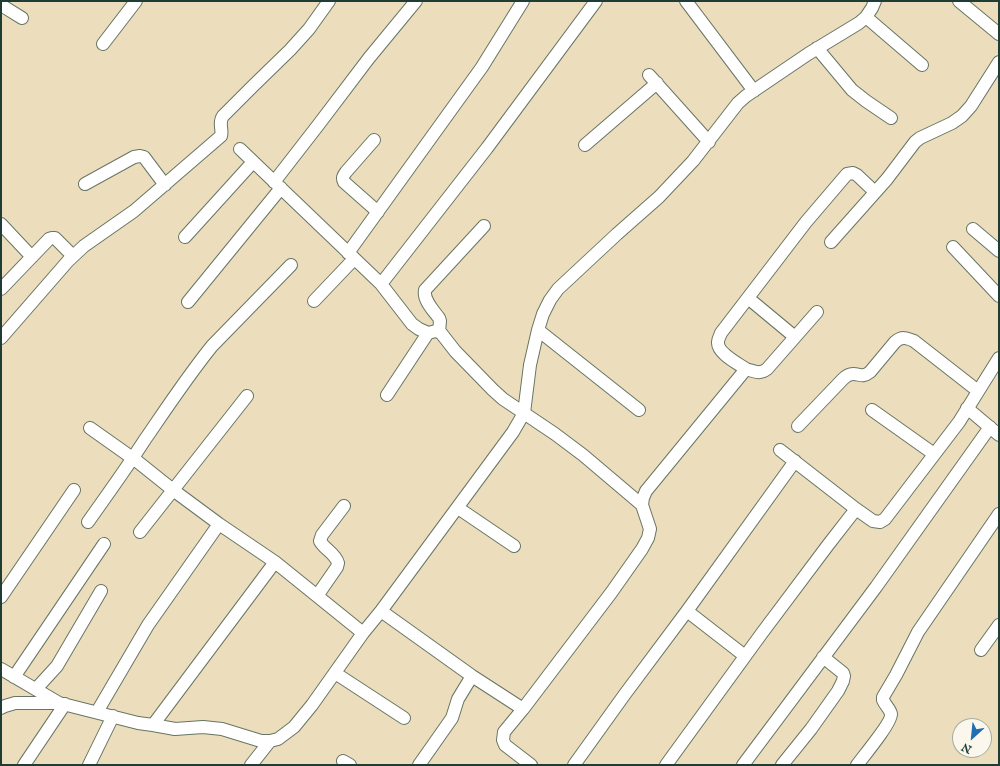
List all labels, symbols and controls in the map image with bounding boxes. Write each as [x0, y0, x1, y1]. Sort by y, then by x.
north arrow [952, 718, 992, 758]
text: N [960, 739, 974, 756]

